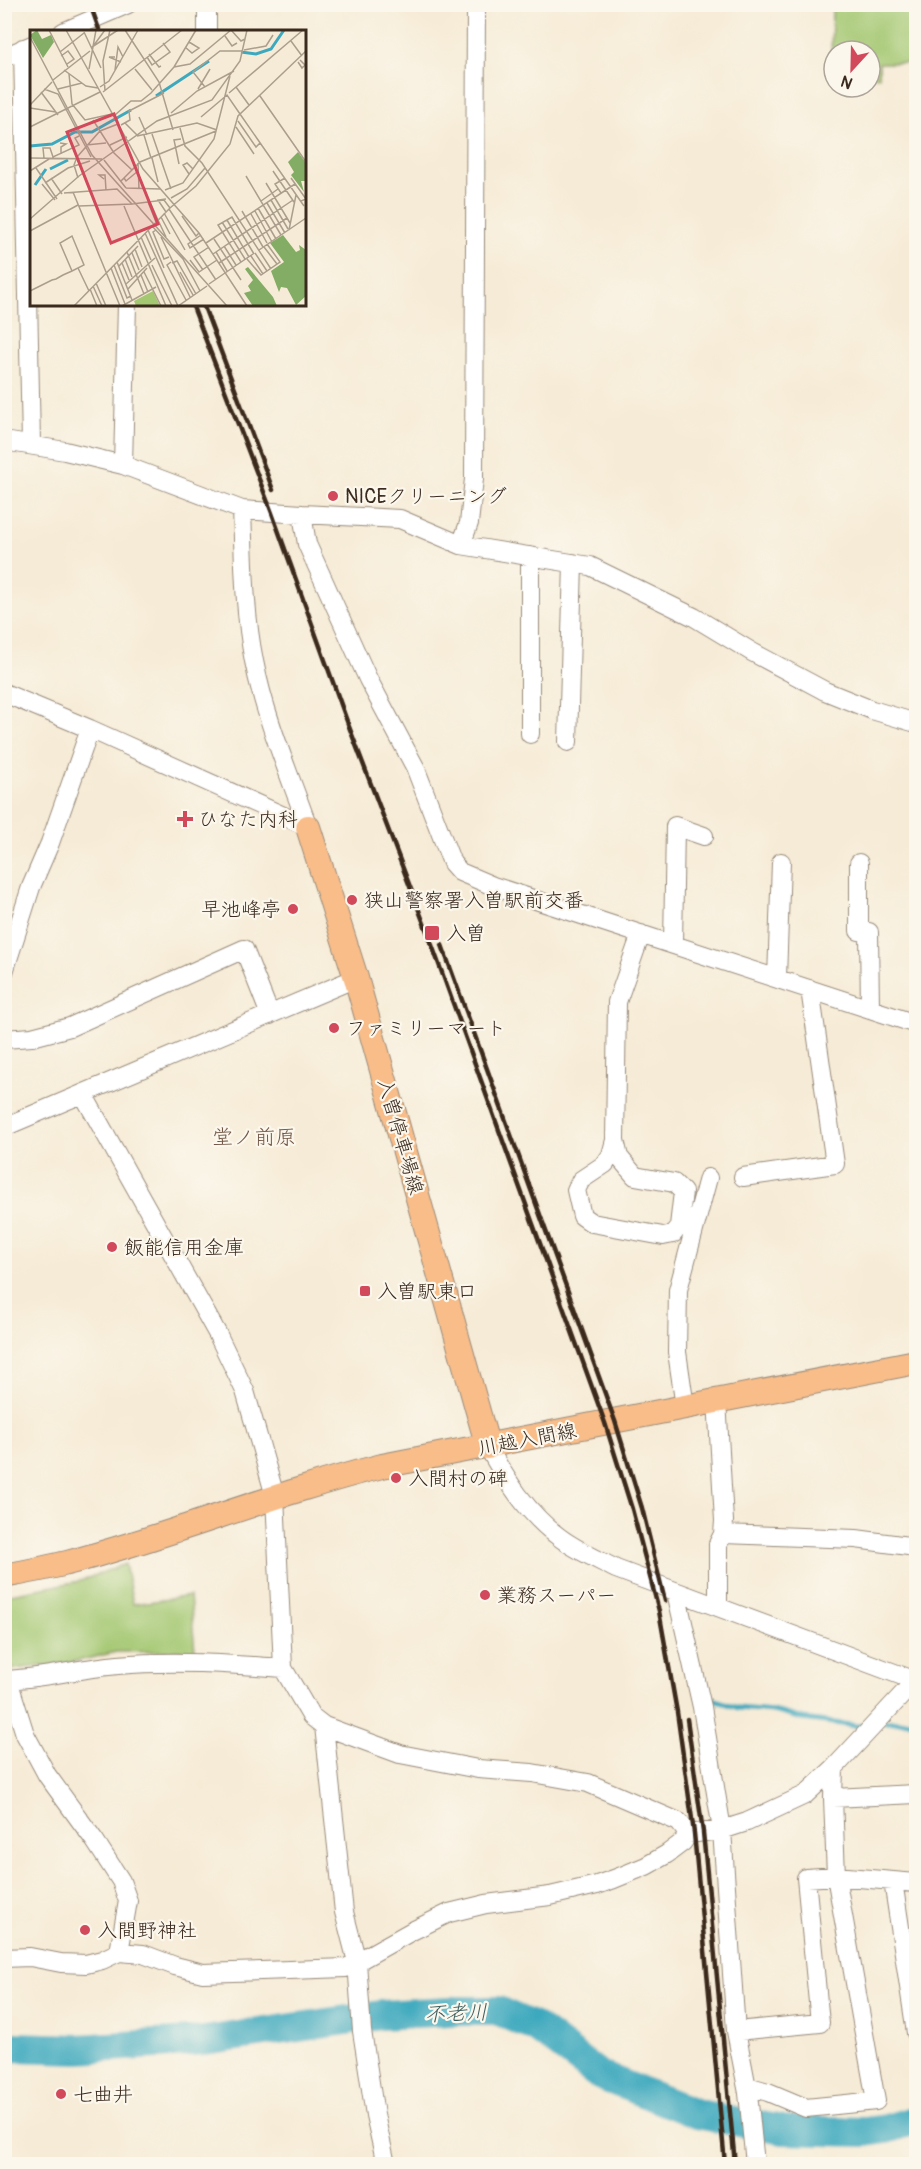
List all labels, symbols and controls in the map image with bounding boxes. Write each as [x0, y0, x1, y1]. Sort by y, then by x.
inset map [30, 30, 306, 306]
north arrow [822, 39, 882, 99]
text: N [838, 71, 856, 93]
place label: NICEクリーニング [345, 484, 507, 509]
marker: NICEクリーニング [326, 489, 340, 503]
place label: ひなた内科 [198, 807, 298, 832]
marker: ひなた内科 [176, 810, 194, 828]
place label: 狭山警察署入曽駅前交番 [364, 888, 584, 913]
marker: 狭山警察署入曽駅前交番 [345, 893, 359, 907]
place label: 早池峰亭 [201, 897, 281, 922]
marker: 早池峰亭 [286, 902, 300, 916]
place label: 入曽 [446, 921, 486, 946]
marker: 入曽 [423, 924, 441, 942]
place label: ファミリーマート [346, 1016, 506, 1041]
marker: ファミリーマート [327, 1021, 341, 1035]
street label: 入曽停車場線 [372, 1075, 429, 1197]
district label: 堂ノ前原 [212, 1124, 296, 1151]
place label: 飯能信用金庫 [124, 1235, 244, 1260]
marker: 飯能信用金庫 [105, 1240, 119, 1254]
place label: 入曽駅東口 [377, 1279, 477, 1304]
marker: 入曽駅東口 [358, 1284, 372, 1298]
street label: 川越入間線 [476, 1418, 579, 1461]
place label: 入間村の碑 [408, 1466, 508, 1491]
marker: 入間村の碑 [389, 1471, 403, 1485]
place label: 業務スーパー [497, 1583, 616, 1608]
marker: 業務スーパー [478, 1588, 492, 1602]
place label: 入間野神社 [97, 1918, 197, 1943]
marker: 入間野神社 [78, 1923, 92, 1937]
water label: 不老川 [424, 1999, 488, 2028]
place label: 七曲井 [73, 2082, 133, 2107]
marker: 七曲井 [54, 2087, 68, 2101]

